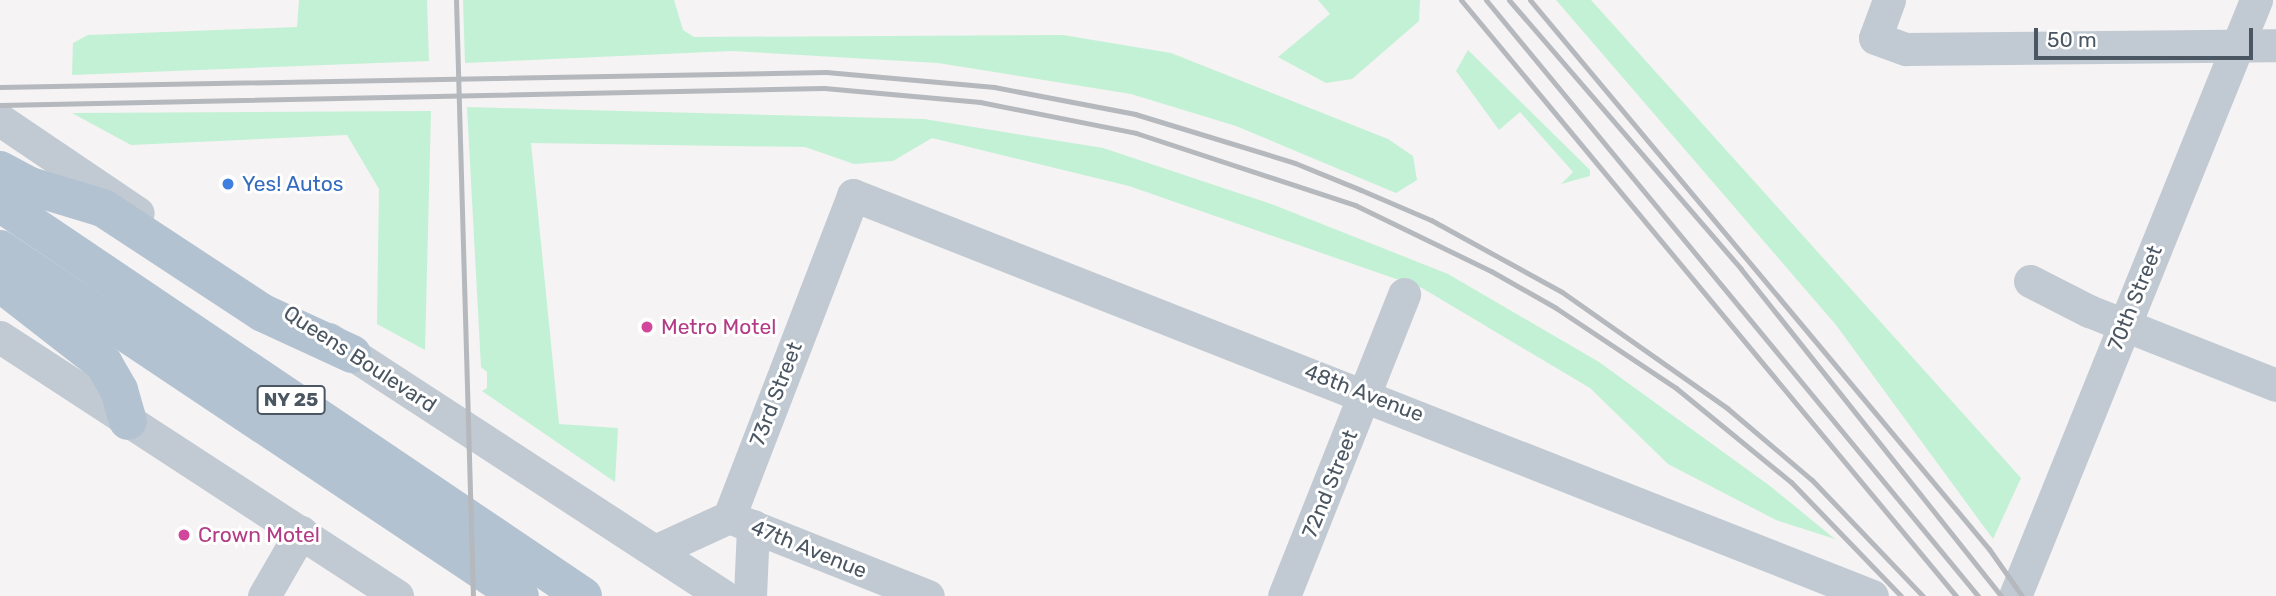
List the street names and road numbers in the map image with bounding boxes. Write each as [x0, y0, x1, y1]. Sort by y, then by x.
street label: 70th Street [2103, 242, 2167, 354]
street label: Queens Boulevard [279, 300, 441, 418]
street label: 73rd Street [745, 338, 807, 450]
street label: 48th Avenue [1301, 359, 1427, 427]
road number: NY 25 [256, 384, 326, 416]
street label: 72nd Street [1297, 426, 1363, 542]
street label: 47th Avenue [747, 514, 871, 584]

